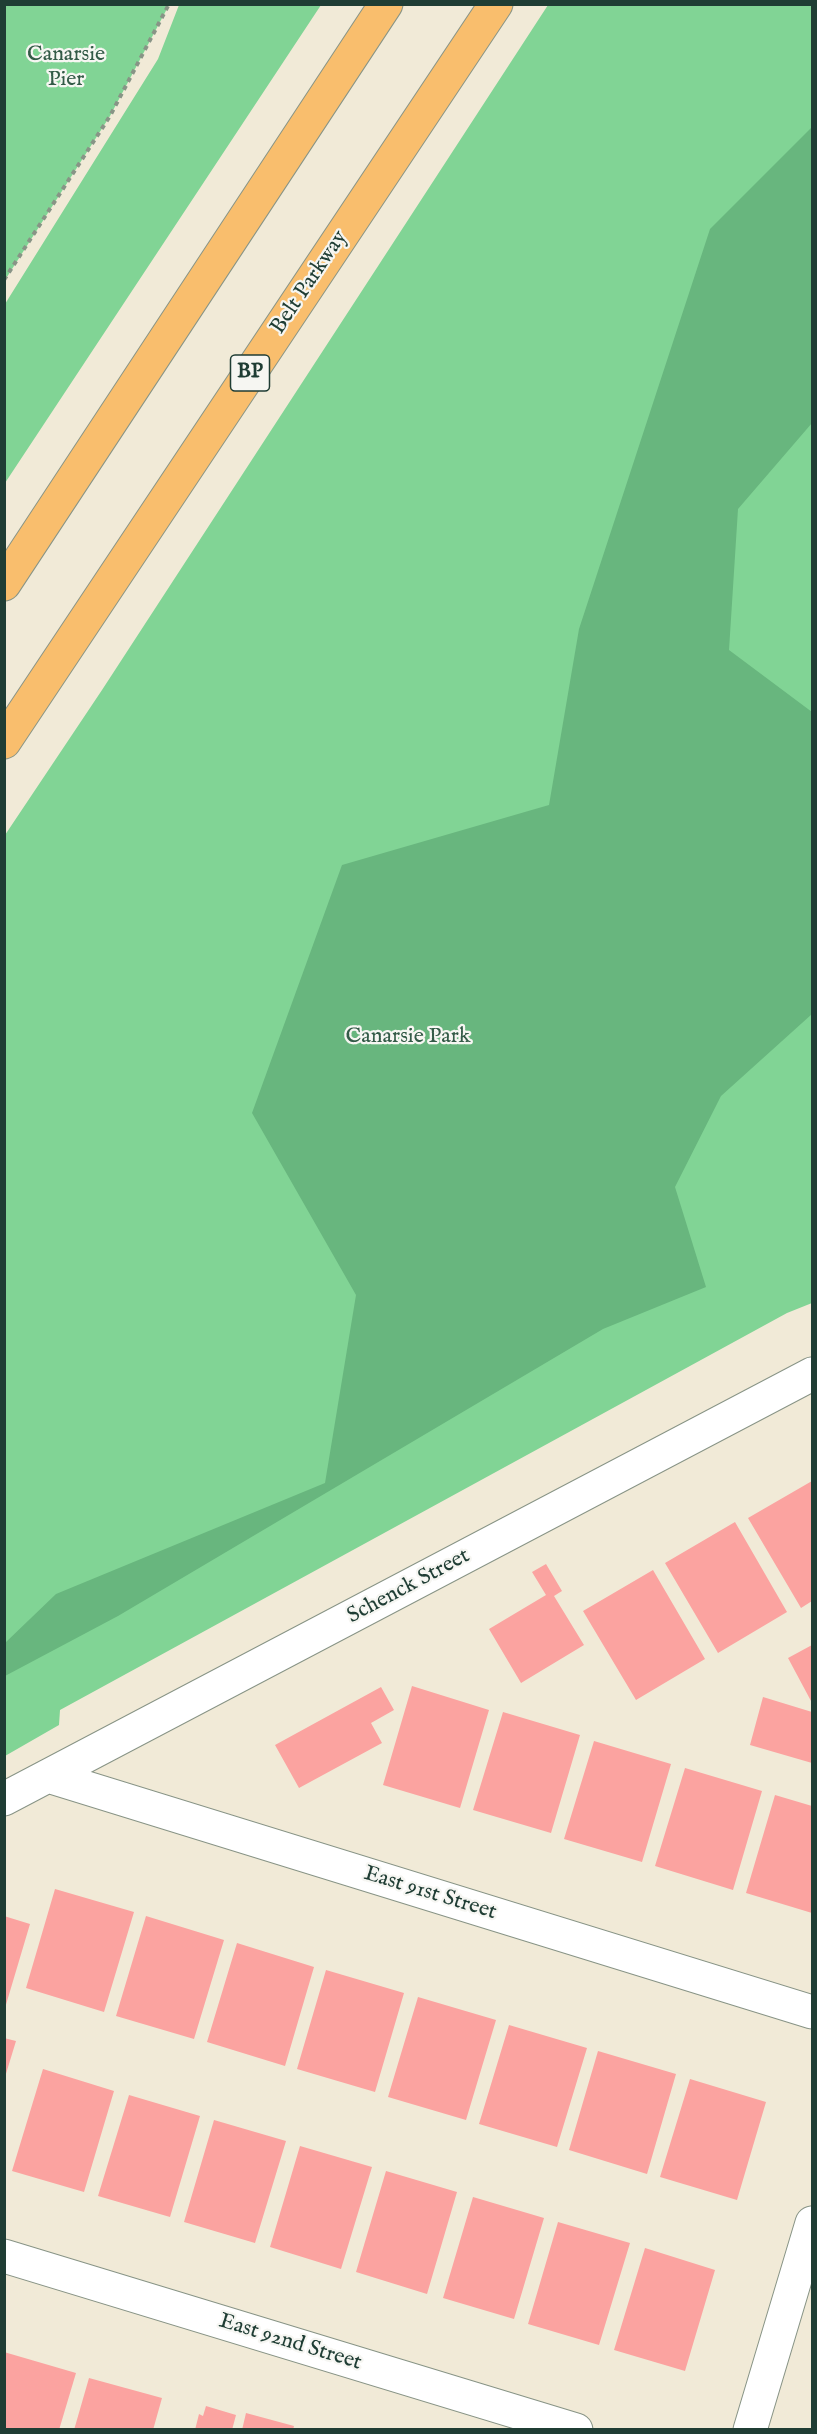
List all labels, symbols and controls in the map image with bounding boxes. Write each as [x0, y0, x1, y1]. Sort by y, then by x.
park label: Canarsie Pier [27, 42, 105, 94]
street label: Belt Parkway [266, 226, 354, 340]
road number: BP [230, 355, 270, 391]
park label: Canarsie Park [346, 1024, 470, 1050]
street label: Schenck Street [343, 1544, 475, 1630]
street label: East 91st Street [360, 1861, 500, 1927]
street label: East 92nd Street [216, 2309, 364, 2377]

